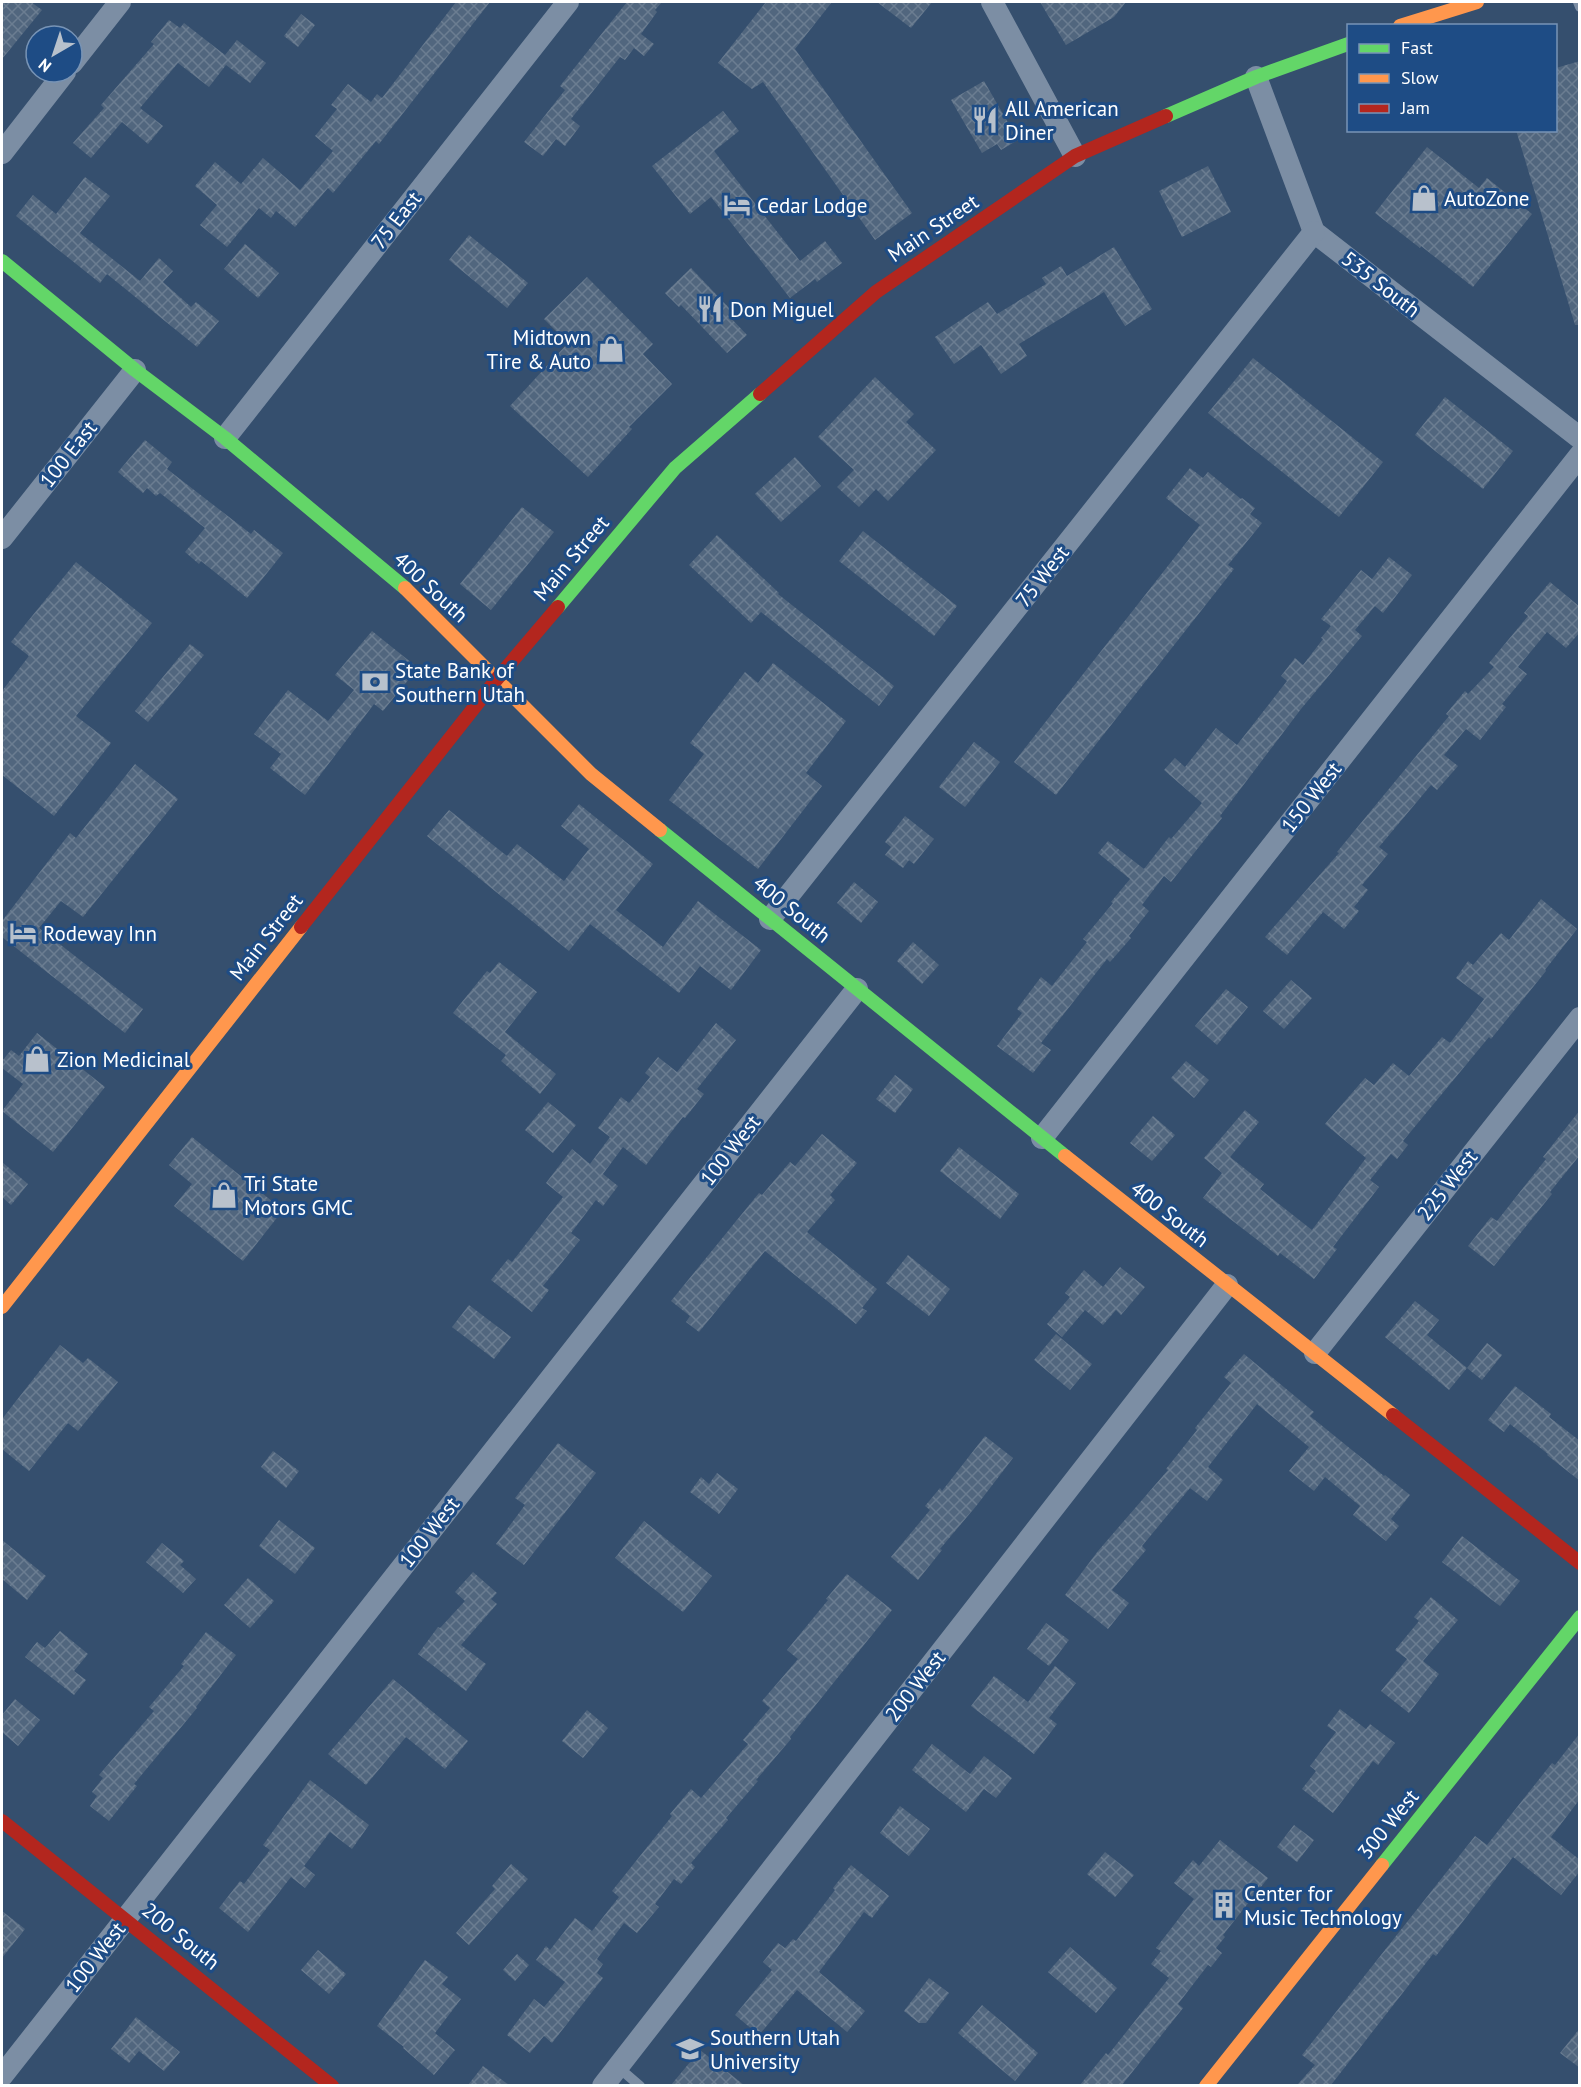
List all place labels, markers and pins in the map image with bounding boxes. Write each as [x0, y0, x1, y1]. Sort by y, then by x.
place label: All American Diner [1005, 95, 1119, 146]
restaurant icon: All American Diner [970, 105, 1000, 135]
shop icon: AutoZone [1409, 183, 1439, 213]
place label: AutoZone [1444, 185, 1530, 212]
hotel icon: Cedar Lodge [722, 190, 752, 220]
place label: Cedar Lodge [757, 192, 868, 219]
restaurant icon: Don Miguel [695, 294, 725, 324]
place label: Don Miguel [730, 296, 834, 323]
place label: Midtown Tire & Auto [487, 324, 591, 375]
shop icon: Midtown Tire & Auto [596, 334, 626, 364]
place label: State Bank of Southern Utah [395, 657, 525, 708]
bank icon: State Bank of Southern Utah [360, 667, 390, 697]
hotel icon: Rodeway Inn [8, 918, 38, 948]
place label: Rodeway Inn [43, 920, 157, 947]
shop icon: Zion Medicinal [22, 1044, 52, 1074]
place label: Zion Medicinal [57, 1046, 190, 1073]
place label: Tri State Motors GMC [244, 1170, 353, 1221]
shop icon: Tri State Motors GMC [209, 1180, 239, 1210]
place label: Center for Music Technology [1244, 1880, 1402, 1931]
building icon: Center for Music Technology [1209, 1890, 1239, 1920]
place label: Southern Utah University [710, 2024, 840, 2075]
school or university icon: Southern Utah University [675, 2034, 705, 2064]

